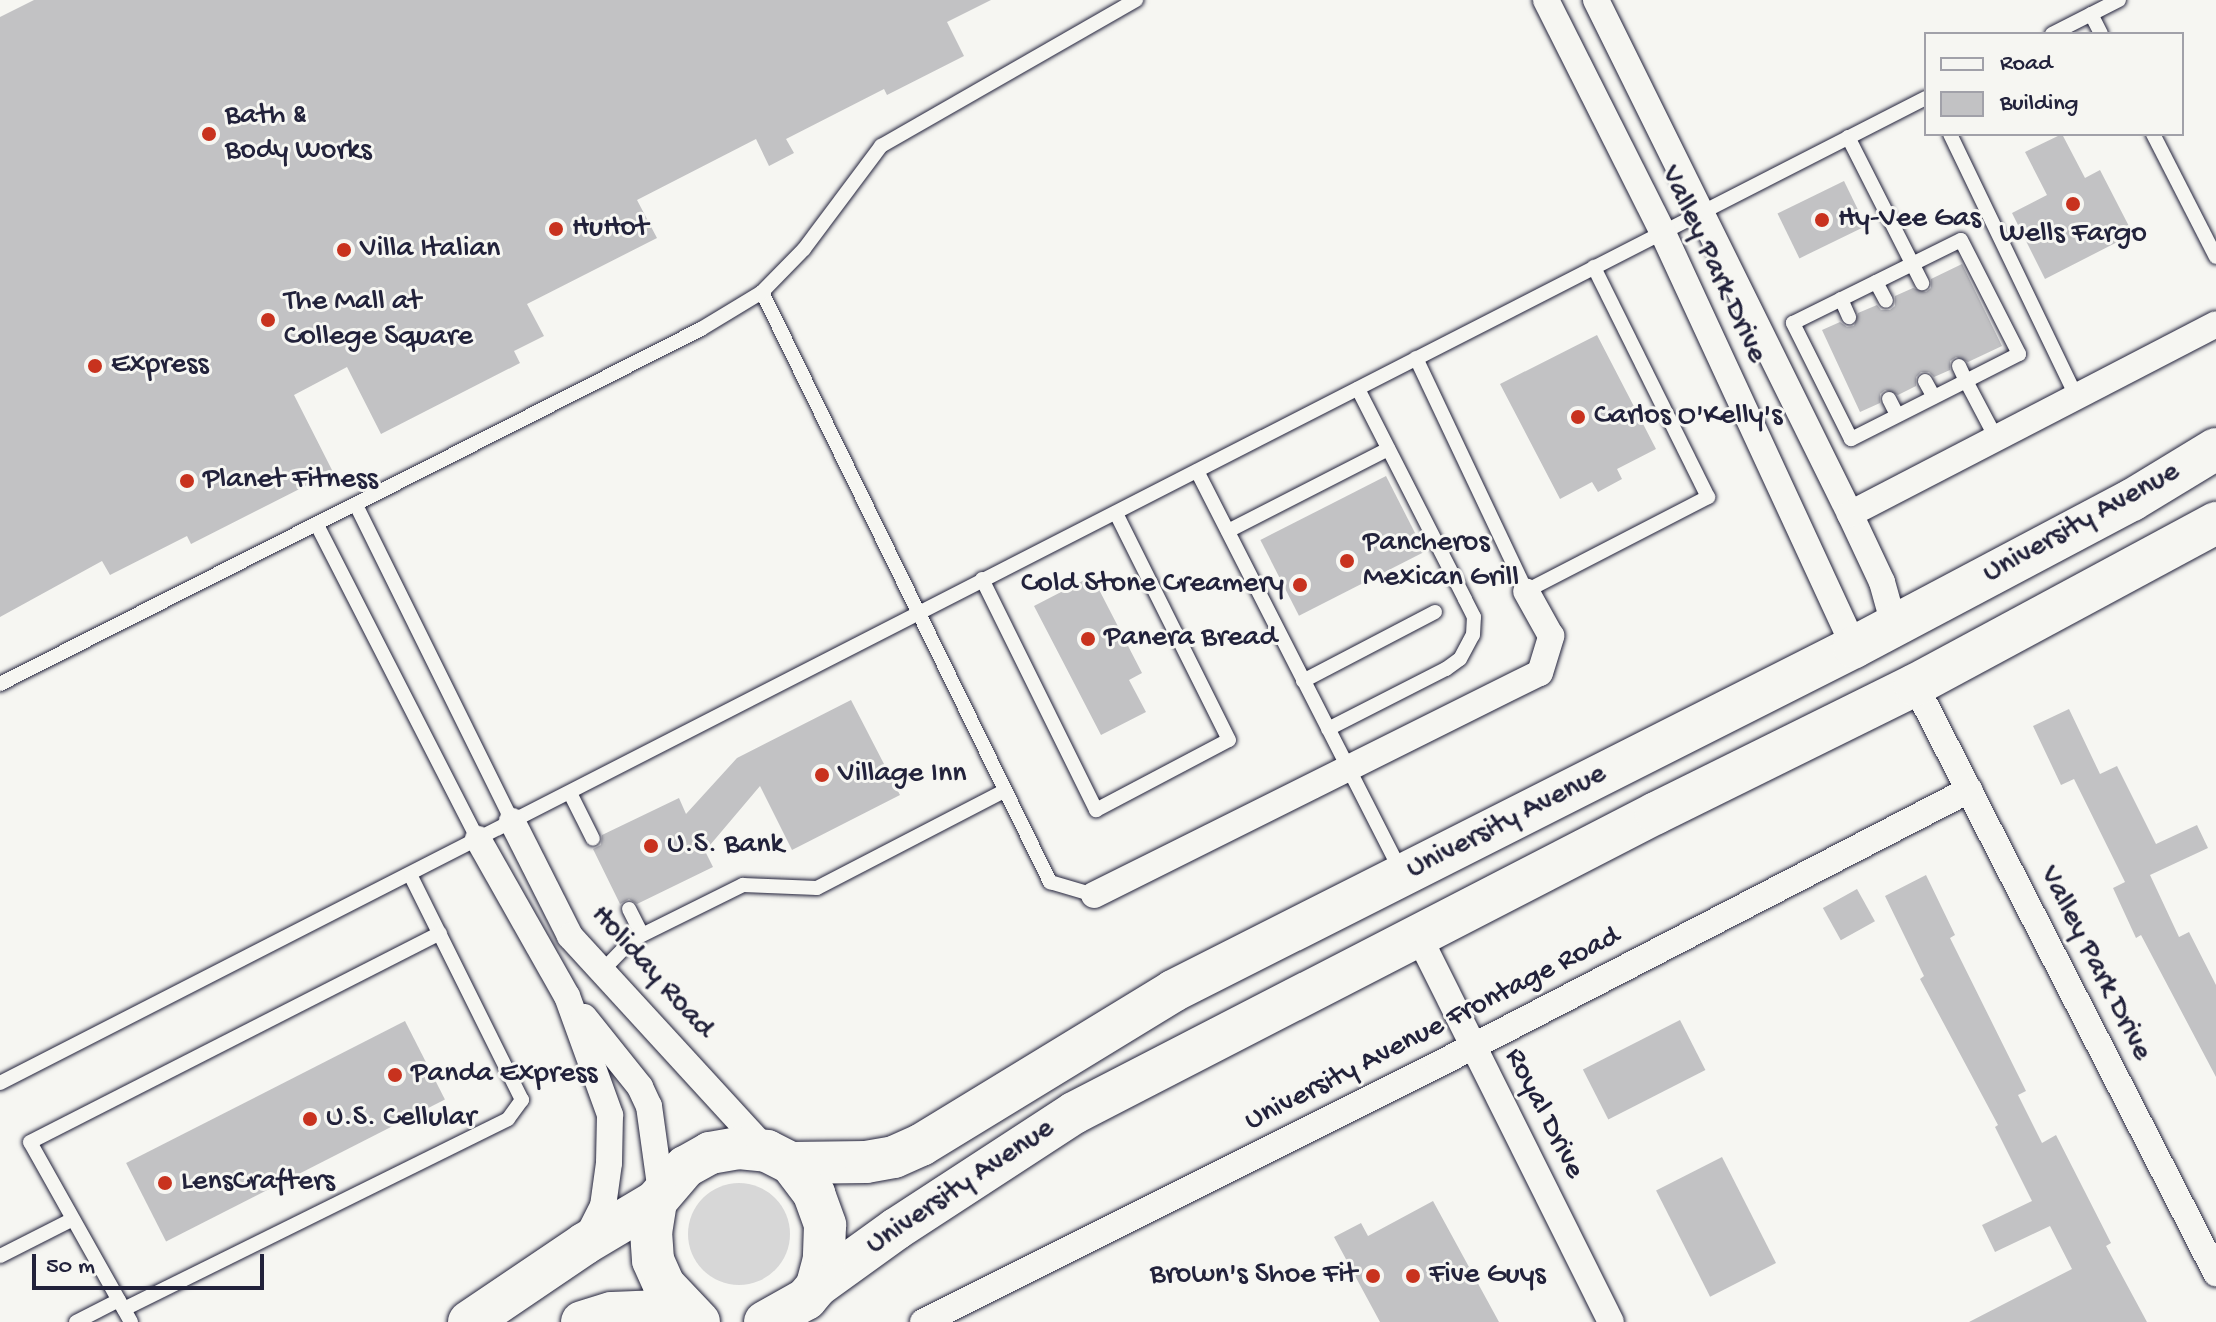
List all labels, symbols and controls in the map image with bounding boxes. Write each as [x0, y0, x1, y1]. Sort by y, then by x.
legend [1924, 32, 2184, 136]
text: Road [2000, 50, 2052, 79]
text: Building [2000, 90, 2078, 119]
place label: Bath & Body Works [225, 99, 371, 170]
marker: Bath & Body Works [200, 125, 218, 143]
street label: Valley Park Drive [1651, 161, 1773, 369]
marker: Wells Fargo [2064, 195, 2082, 213]
place label: Hy-Vee Gas [1838, 202, 1981, 238]
place label: HuHot [572, 211, 648, 247]
marker: Hy-Vee Gas [1813, 211, 1831, 229]
place label: Wells Fargo [1999, 217, 2147, 253]
marker: HuHot [547, 220, 565, 238]
place label: Villa Italian [360, 232, 500, 268]
marker: Villa Italian [335, 241, 353, 259]
place label: The Mall at College Square [284, 285, 473, 356]
marker: The Mall at College Square [259, 311, 277, 329]
place label: Express [111, 348, 208, 384]
marker: Express [86, 357, 104, 375]
place label: Carlos O'Kelly's [1594, 399, 1782, 435]
marker: Carlos O'Kelly's [1569, 408, 1587, 426]
street label: University Avenue [1977, 455, 2187, 593]
place label: Planet Fitness [203, 463, 378, 499]
marker: Planet Fitness [178, 472, 196, 490]
place label: Pancheros Mexican Grill [1363, 526, 1519, 596]
marker: Pancheros Mexican Grill [1338, 552, 1356, 570]
place label: Cold Stone Creamery [1021, 567, 1284, 603]
marker: Cold Stone Creamery [1291, 576, 1309, 594]
place label: Panera Bread [1104, 621, 1277, 657]
marker: Panera Bread [1079, 630, 1097, 648]
place label: Village Inn [838, 757, 966, 793]
street label: University Avenue [1401, 757, 1613, 889]
marker: Village Inn [813, 766, 831, 784]
place label: U.S. Bank [667, 828, 784, 864]
marker: U.S. Bank [642, 837, 660, 855]
street label: Valley Park Drive [2029, 861, 2159, 1067]
street label: Holiday Road [582, 899, 720, 1047]
street label: University Avenue Frontage Road [1239, 919, 1627, 1141]
street label: Royal Drive [1495, 1043, 1591, 1185]
place label: Panda Express [411, 1057, 597, 1093]
marker: Panda Express [386, 1066, 404, 1084]
place label: U.S. Cellular [326, 1101, 476, 1137]
marker: U.S. Cellular [301, 1110, 319, 1128]
street label: University Avenue [860, 1112, 1062, 1264]
place label: LensCrafters [181, 1165, 335, 1201]
marker: LensCrafters [156, 1174, 174, 1192]
scale bar [36, 1238, 268, 1288]
text: 50 m [46, 1253, 95, 1282]
place label: Brown's Shoe Fit [1150, 1258, 1357, 1294]
place label: Five Guys [1429, 1258, 1545, 1294]
marker: Brown's Shoe Fit [1364, 1267, 1382, 1285]
marker: Five Guys [1404, 1267, 1422, 1285]

